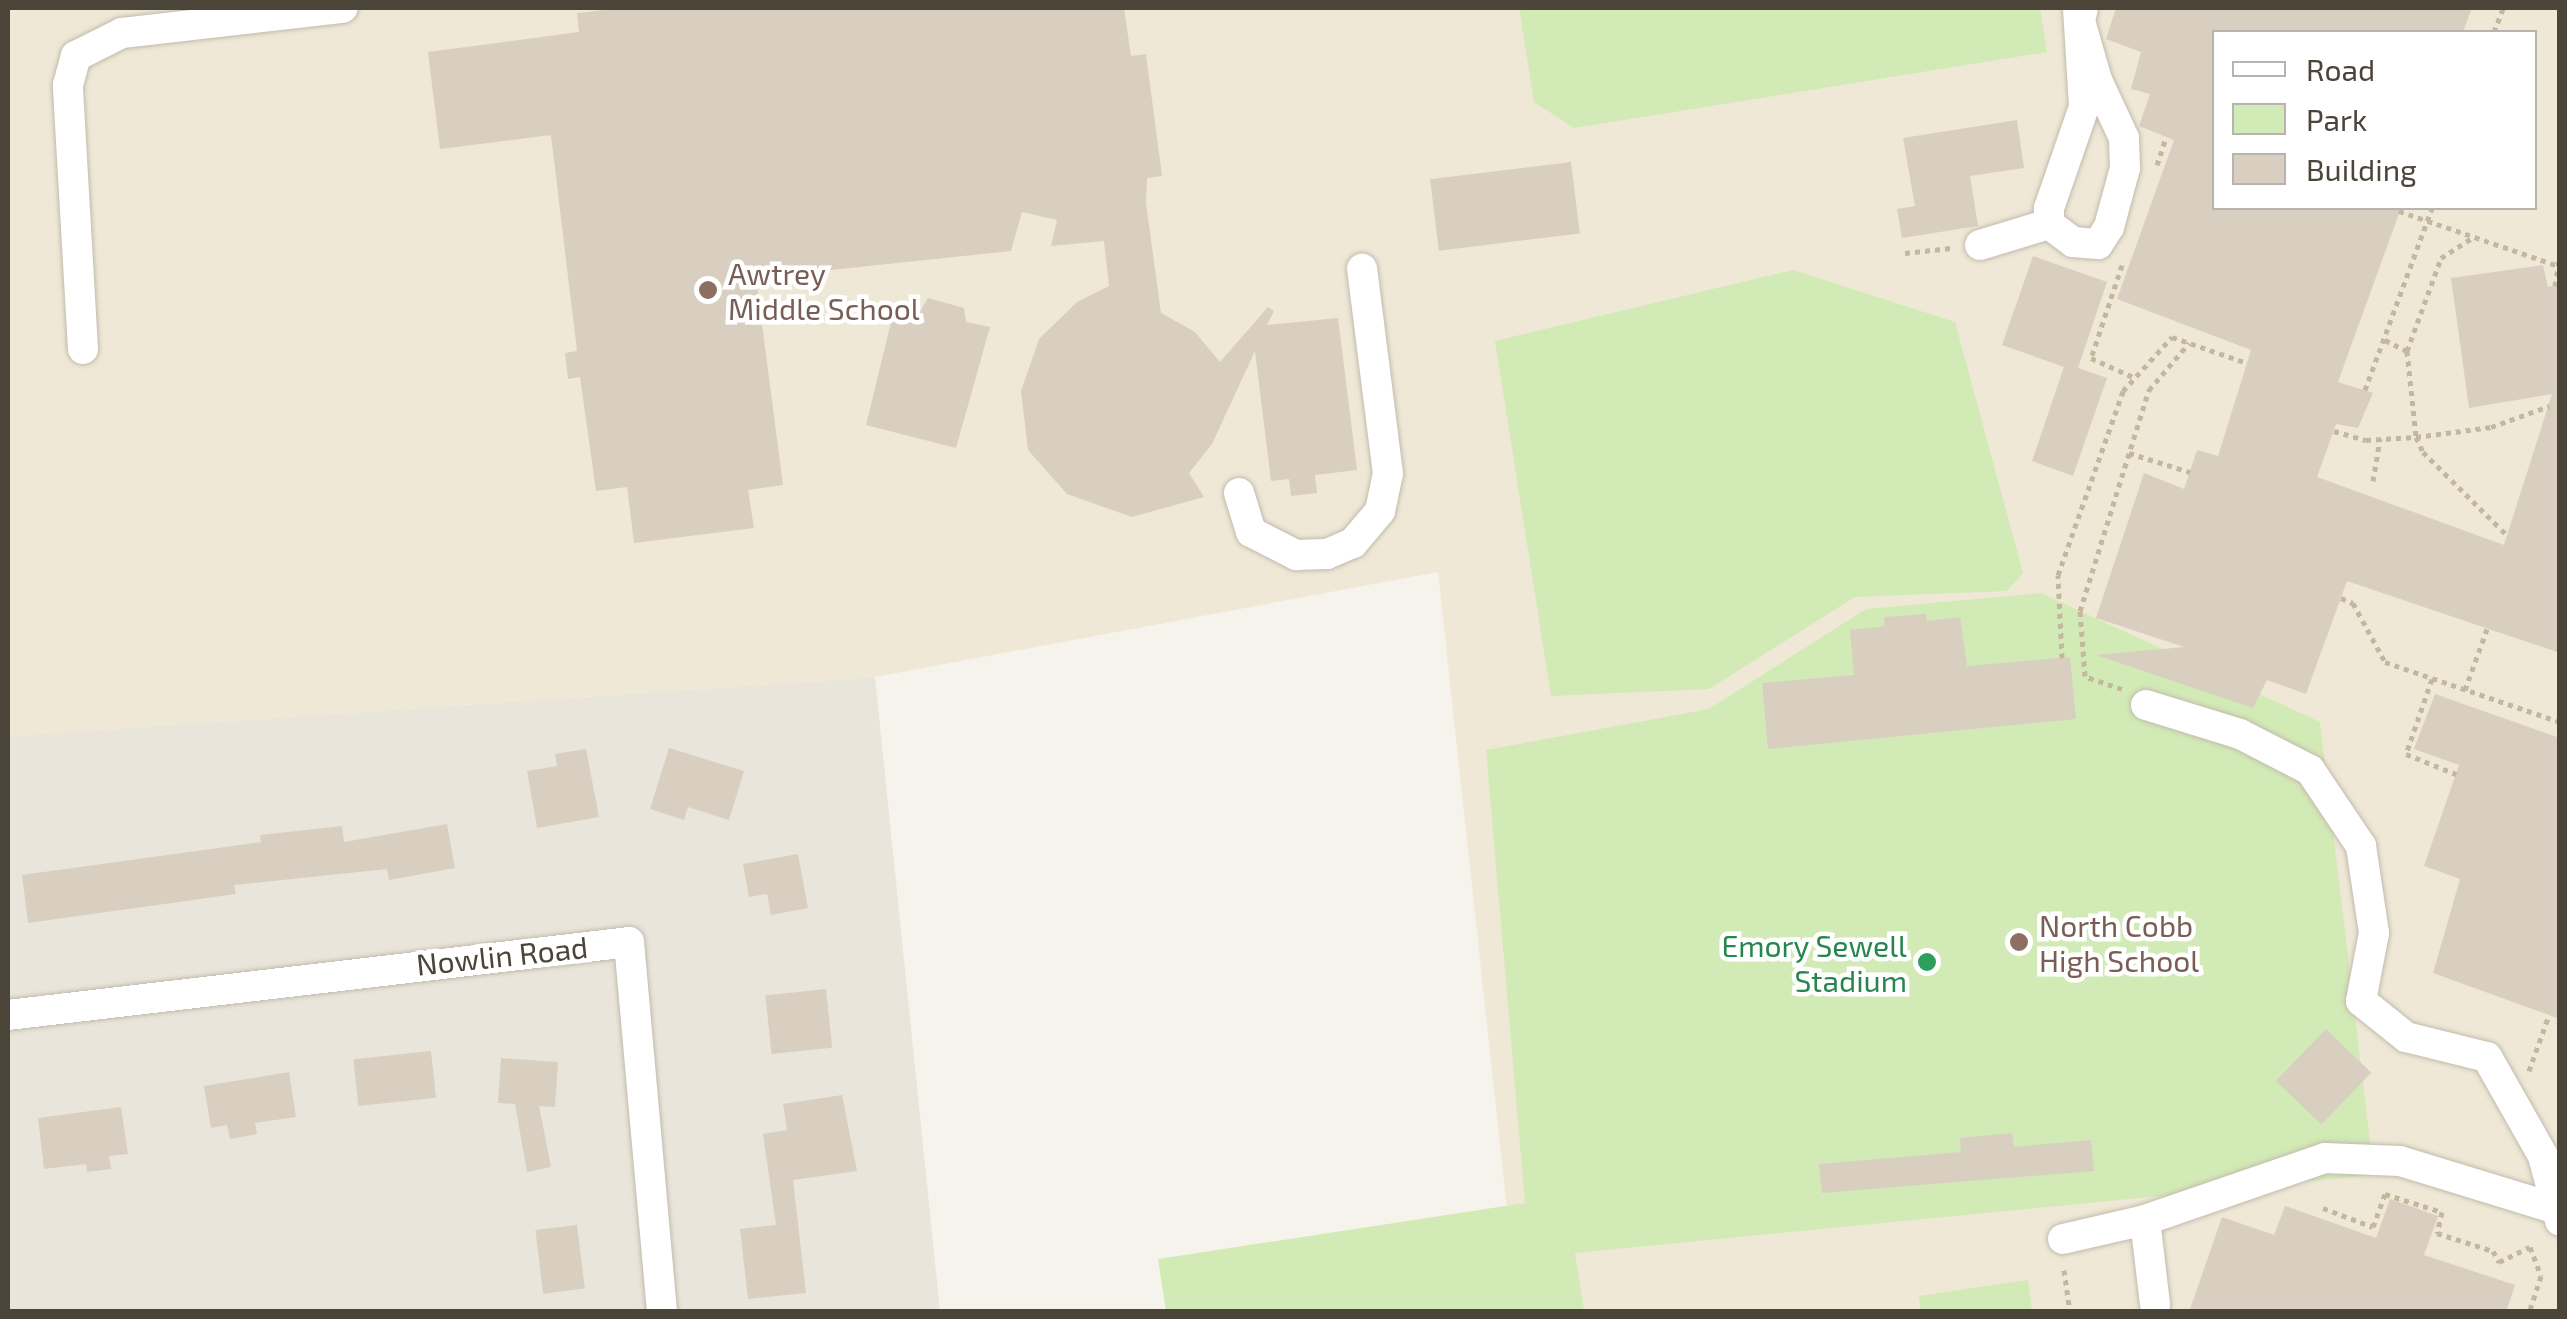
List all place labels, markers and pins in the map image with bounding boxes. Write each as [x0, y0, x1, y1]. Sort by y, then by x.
place label: Awtrey Middle School [728, 255, 920, 326]
marker: Awtrey Middle School [697, 279, 719, 301]
place label: North Cobb High School [2039, 907, 2199, 978]
place label: Emory Sewell Stadium [1721, 927, 1907, 998]
marker: North Cobb High School [2008, 931, 2030, 953]
marker: Emory Sewell Stadium [1916, 951, 1938, 973]

